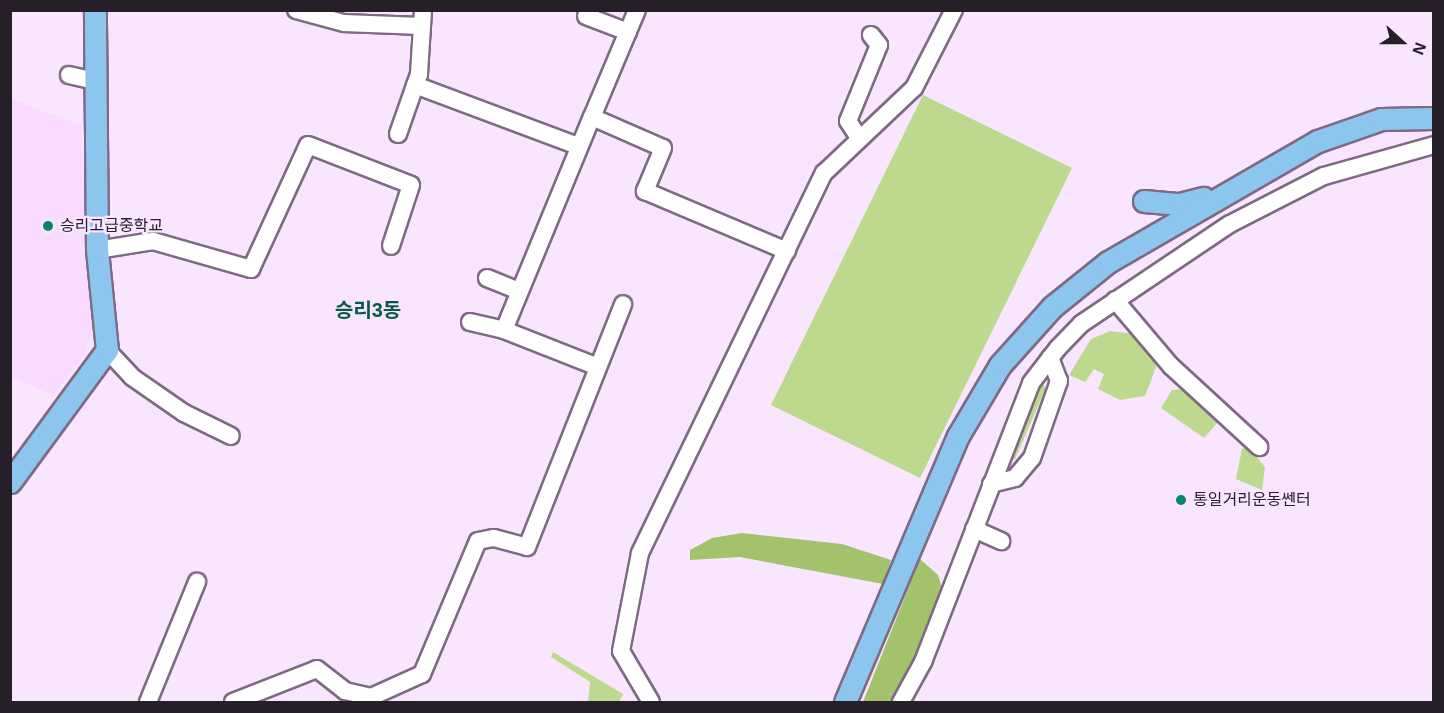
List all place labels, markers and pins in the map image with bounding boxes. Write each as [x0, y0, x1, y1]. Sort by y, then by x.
place label: 승리고급중학교 [60, 216, 163, 236]
marker: 승리고급중학교 [41, 219, 55, 233]
place label: 통일거리운동쎈터 [1193, 490, 1311, 510]
marker: 통일거리운동쎈터 [1174, 493, 1188, 507]

